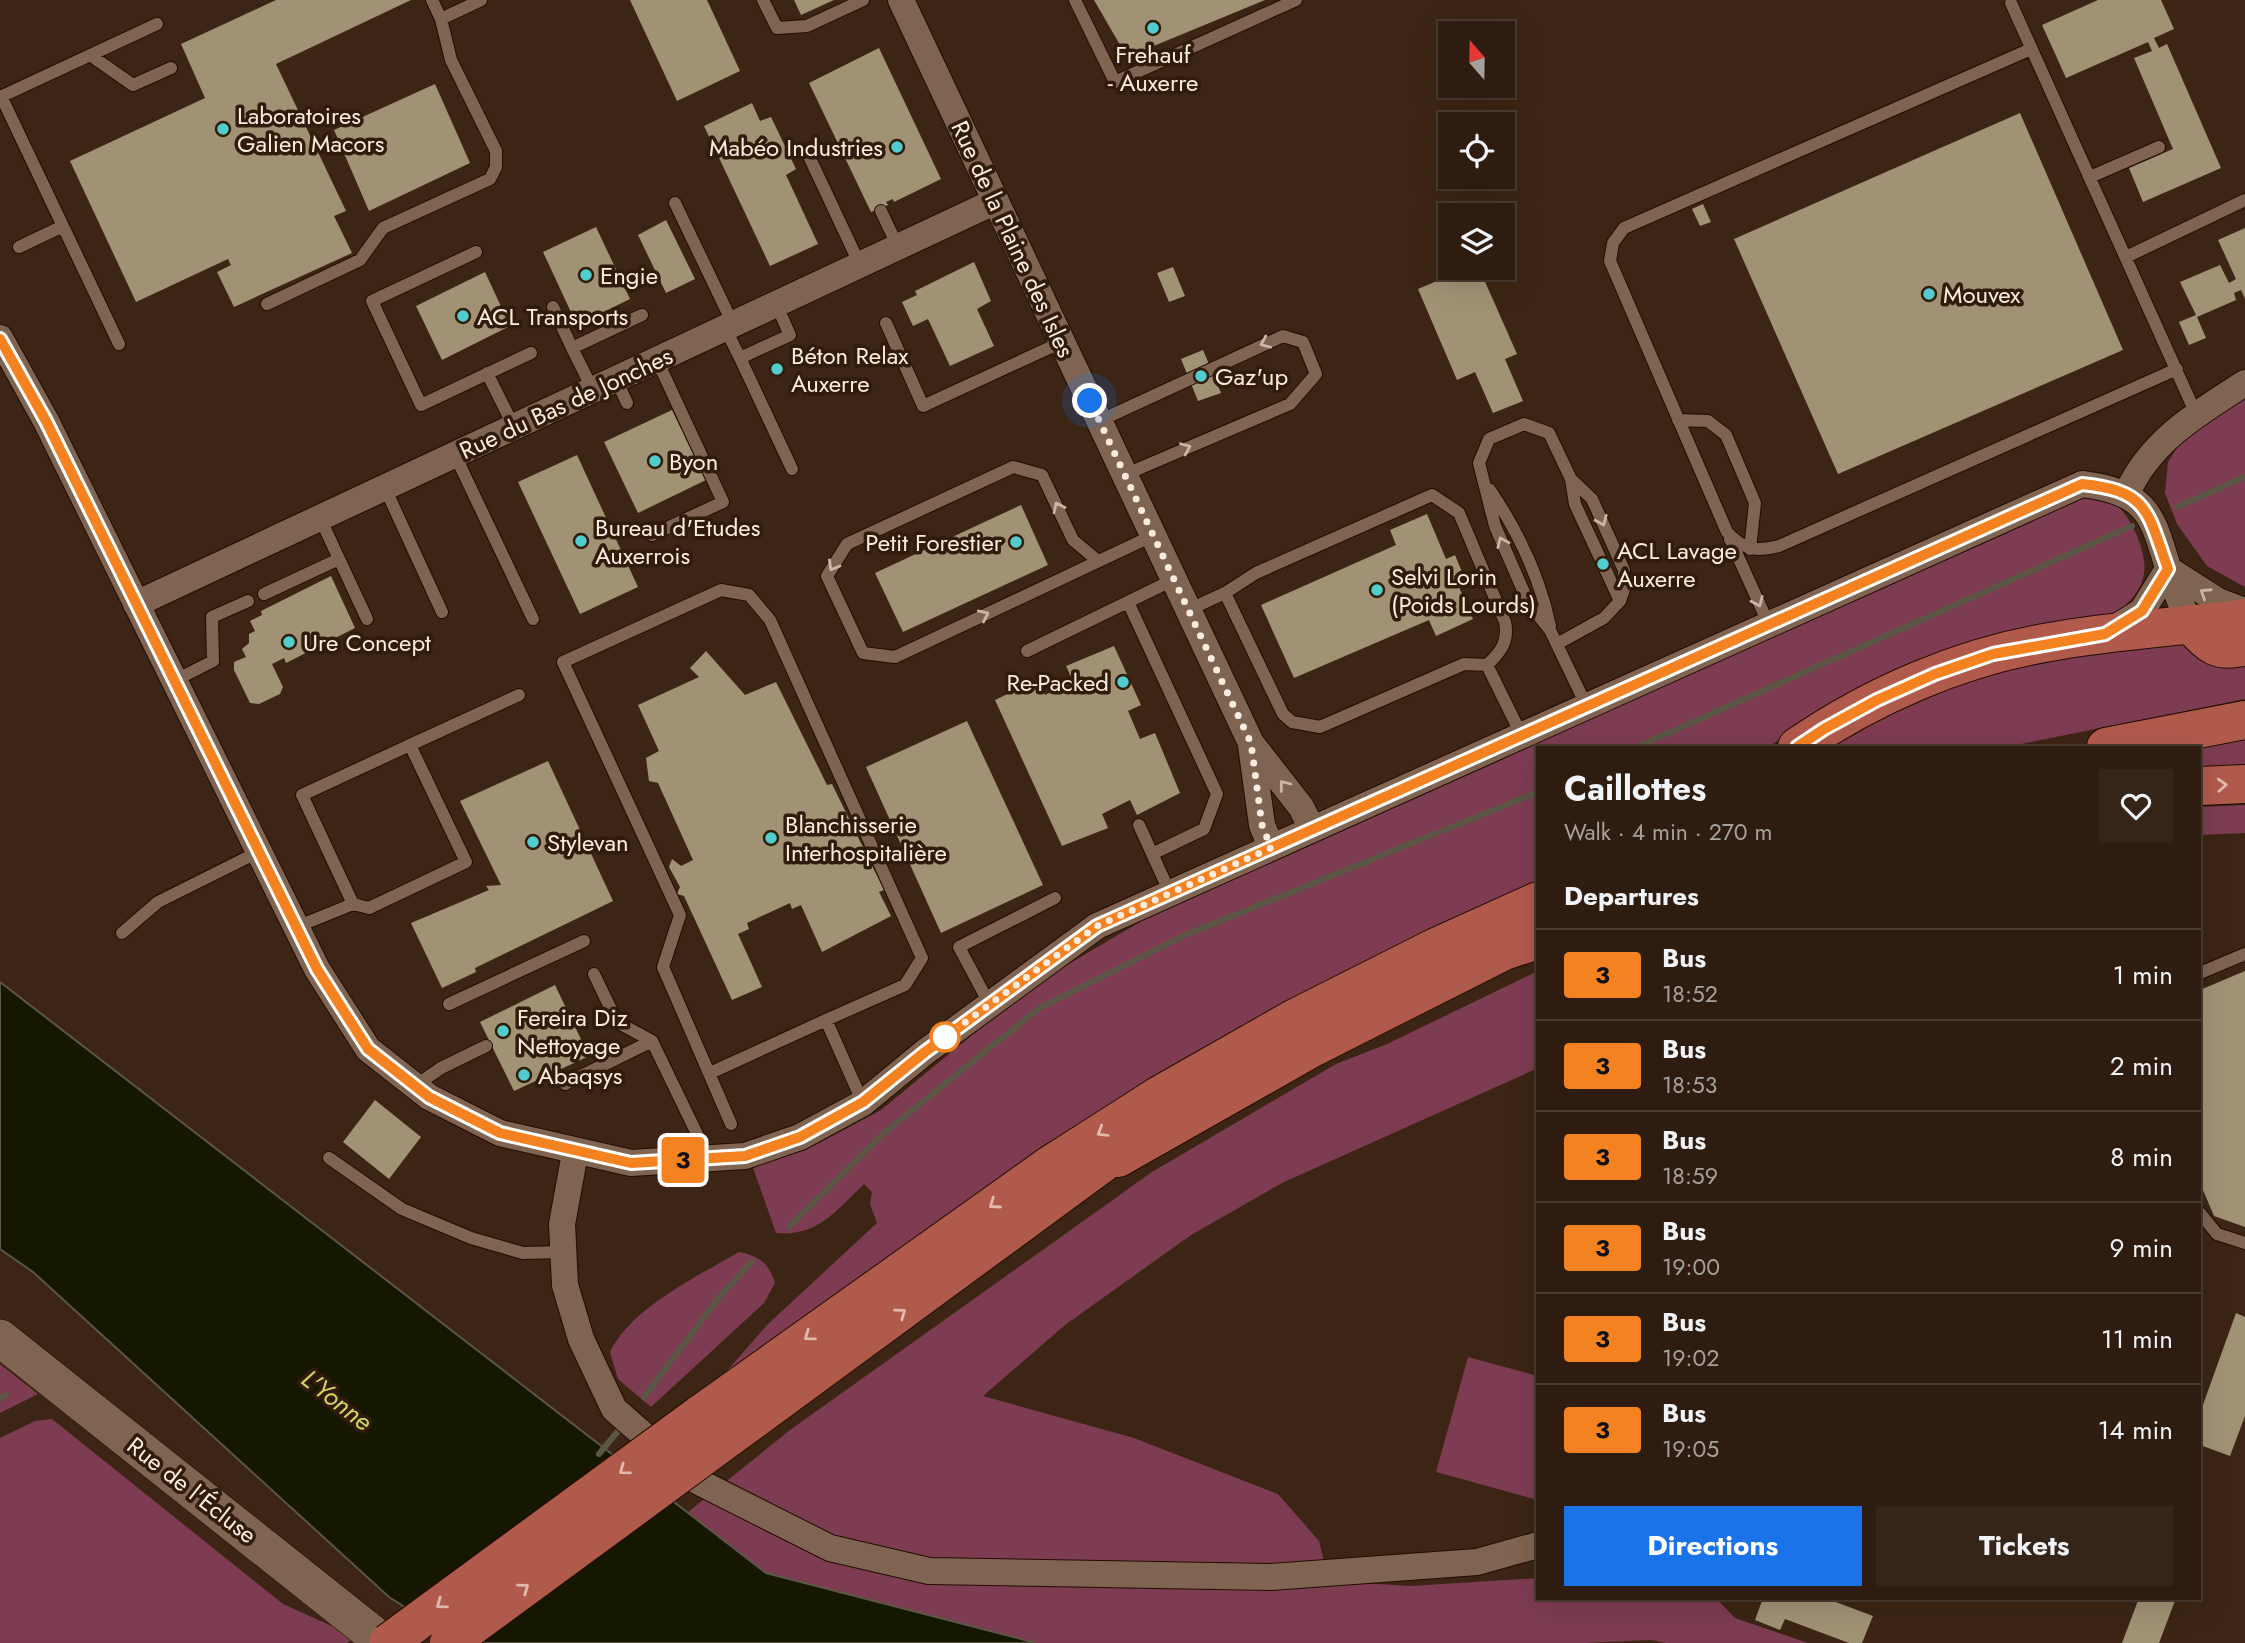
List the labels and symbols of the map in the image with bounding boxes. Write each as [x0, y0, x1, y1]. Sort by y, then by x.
marker: Frehauf - Auxerre [1145, 20, 1161, 36]
north arrow [1438, 21, 1516, 98]
place label: Frehauf - Auxerre [1108, 37, 1198, 100]
place label: Laboratoires Galien Macors [237, 98, 385, 161]
street label: Rue de la Plaine des Isles [943, 115, 1083, 363]
marker: Laboratoires Galien Macors [215, 121, 231, 137]
place label: Mabéo Industries [709, 130, 883, 165]
marker: Mabéo Industries [889, 139, 905, 155]
place label: Engie [600, 258, 658, 293]
marker: Engie [578, 267, 594, 283]
place label: Mouvex [1943, 277, 2021, 312]
marker: Mouvex [1921, 286, 1937, 302]
place label: ACL Transports [477, 299, 628, 334]
marker: ACL Transports [455, 308, 471, 324]
one-way arrow [1260, 335, 1272, 349]
street label: Rue du Bas de Jonches [454, 338, 678, 468]
place label: Béton Relax Auxerre [791, 338, 909, 401]
place label: Gaz'up [1215, 359, 1288, 394]
marker: Béton Relax Auxerre [769, 361, 785, 377]
marker: Gaz'up [1193, 368, 1209, 384]
your location [1072, 383, 1107, 418]
one-way arrow [1179, 443, 1191, 457]
place label: Byon [669, 444, 718, 479]
marker: Byon [647, 453, 663, 469]
one-way arrow [1052, 502, 1066, 514]
place label: Bureau d'Etudes Auxerrois [595, 510, 760, 573]
one-way arrow [1594, 514, 1608, 526]
place label: Petit Forestier [865, 525, 1003, 560]
marker: Bureau d'Etudes Auxerrois [573, 533, 589, 549]
place label: ACL Lavage Auxerre [1617, 533, 1737, 596]
marker: Petit Forestier [1008, 534, 1024, 550]
one-way arrow [1496, 537, 1510, 549]
marker: ACL Lavage Auxerre [1595, 556, 1611, 572]
one-way arrow [828, 559, 841, 572]
place label: Selvi Lorin (Poids Lourds) [1391, 559, 1536, 622]
marker: Selvi Lorin (Poids Lourds) [1369, 582, 1385, 598]
one-way arrow [2200, 588, 2213, 601]
one-way arrow [1750, 595, 1764, 607]
one-way arrow [977, 609, 989, 623]
place label: Ure Concept [303, 625, 431, 660]
marker: Ure Concept [281, 634, 297, 650]
place label: Re-Packed [1006, 665, 1109, 700]
marker: Re-Packed [1115, 674, 1131, 690]
one-way arrow [2217, 778, 2228, 793]
one-way arrow [1279, 780, 1292, 792]
place label: Blanchisserie Interhospitalière [785, 807, 947, 870]
place label: Stylevan [547, 825, 629, 860]
marker: Blanchisserie Interhospitalière [763, 830, 779, 846]
marker: Stylevan [525, 834, 541, 850]
place label: Fereira Diz Nettoyage [517, 1000, 628, 1063]
unlabelled marker [930, 1022, 960, 1052]
marker: Fereira Diz Nettoyage [495, 1023, 511, 1039]
place label: Abaqsys [538, 1058, 623, 1093]
marker: Abaqsys [516, 1067, 532, 1083]
one-way arrow [1096, 1124, 1109, 1137]
line badge: 3 [660, 1137, 706, 1183]
one-way arrow [989, 1196, 1002, 1208]
one-way arrow [893, 1308, 906, 1321]
one-way arrow [804, 1328, 817, 1340]
water label: L'Yonne [293, 1360, 381, 1440]
street label: Rue de l'Écluse [120, 1428, 264, 1552]
one-way arrow [619, 1461, 632, 1474]
one-way arrow [516, 1584, 529, 1596]
one-way arrow [436, 1596, 449, 1609]

